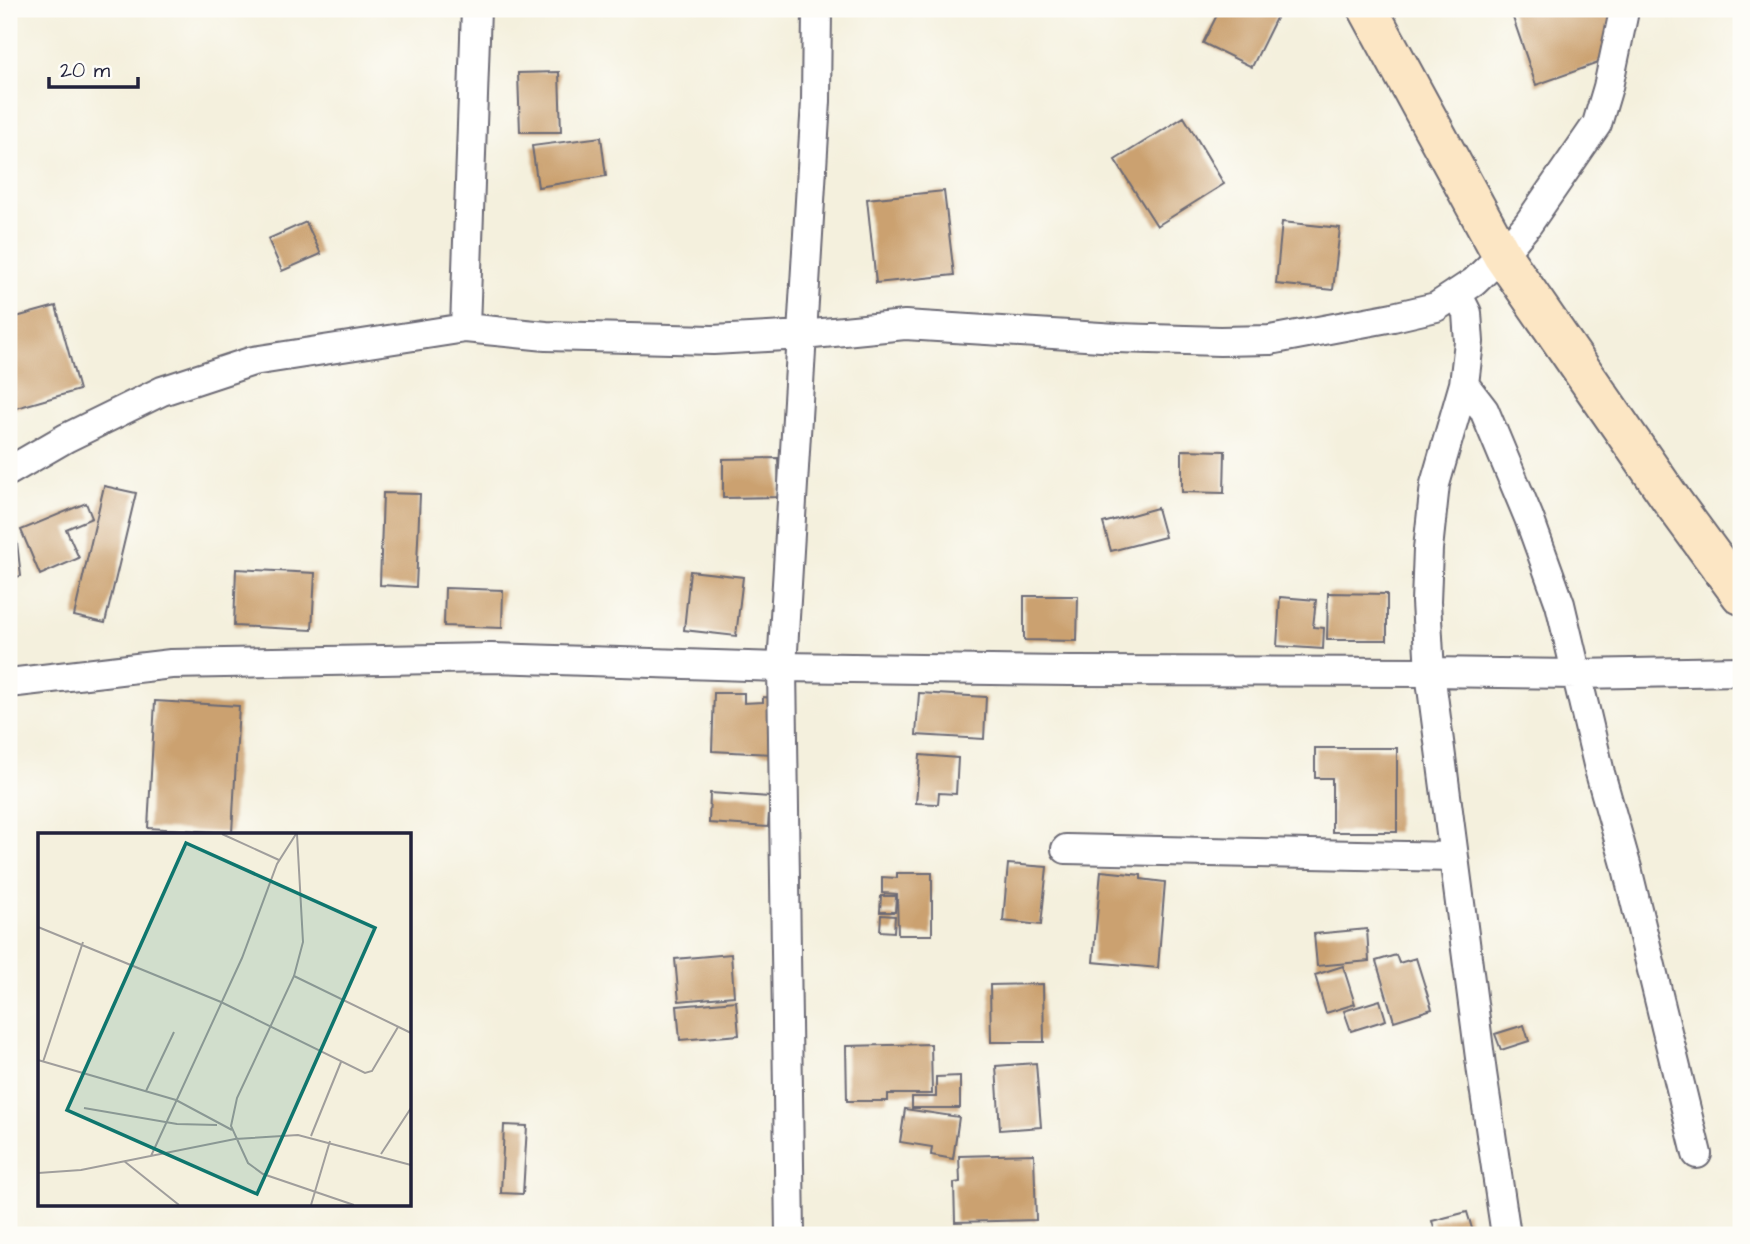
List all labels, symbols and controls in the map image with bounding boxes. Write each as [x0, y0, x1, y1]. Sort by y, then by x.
scale bar [49, 46, 138, 90]
text: 20 m [60, 56, 111, 85]
inset map [38, 833, 411, 1206]

